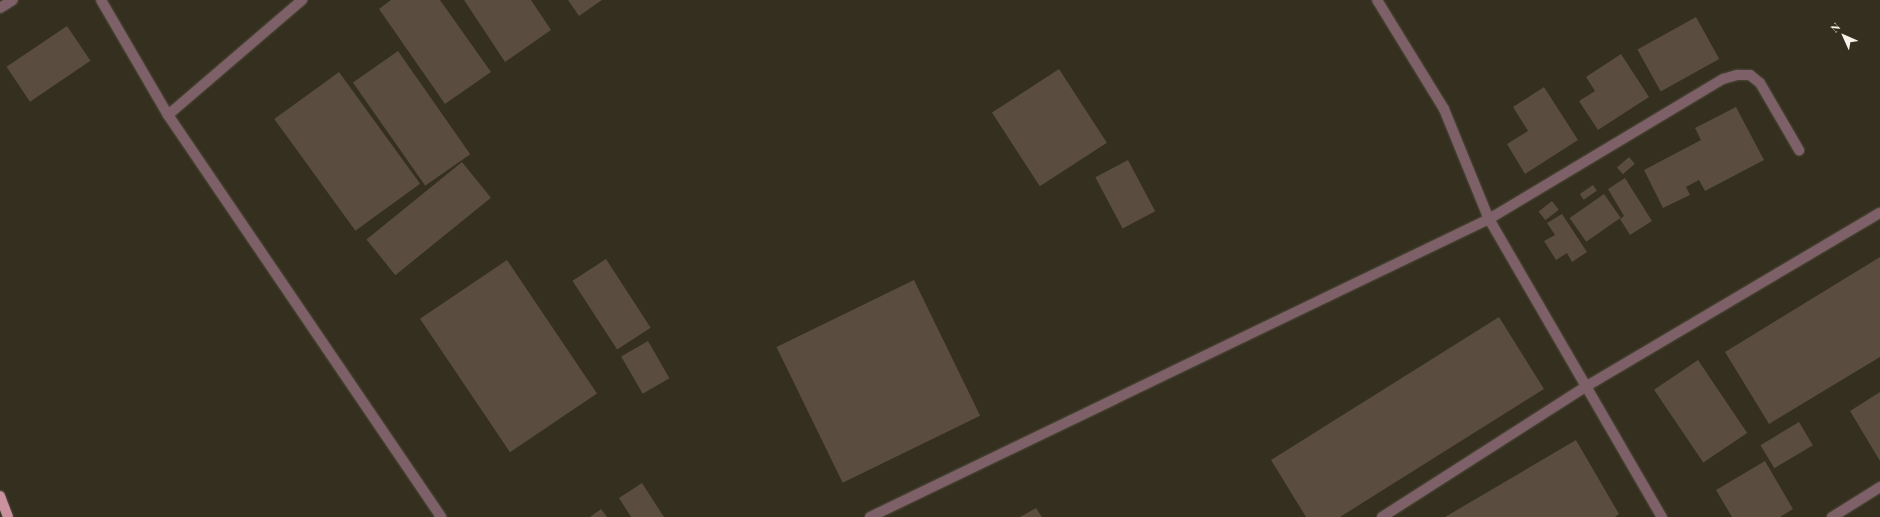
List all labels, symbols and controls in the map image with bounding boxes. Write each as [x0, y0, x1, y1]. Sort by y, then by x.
north arrow [1824, 16, 1864, 56]
text: N [1827, 19, 1843, 35]

